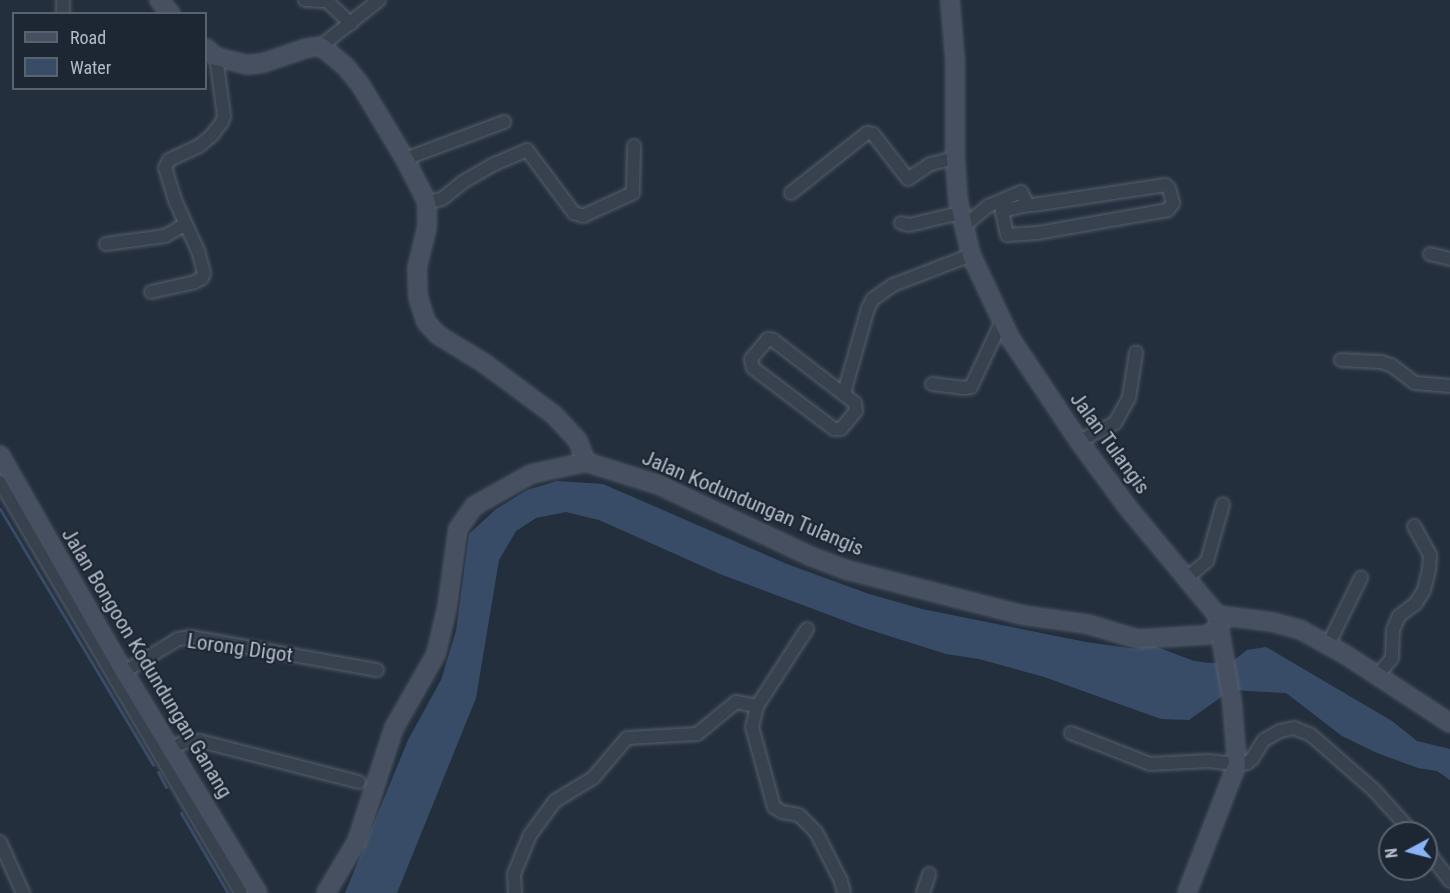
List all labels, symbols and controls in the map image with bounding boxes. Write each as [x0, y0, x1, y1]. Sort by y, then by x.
legend [12, 12, 207, 90]
text: Road [70, 27, 106, 48]
text: Water [70, 57, 111, 78]
street label: Jalan Tulangis [1065, 387, 1155, 499]
street label: Jalan Kodundungan Tulangis [638, 445, 868, 561]
street label: Jalan Bongoon Kodundungan Ganang [56, 523, 238, 803]
street label: Lorong Digot [186, 628, 294, 668]
north arrow [1378, 821, 1438, 881]
text: N [1382, 847, 1402, 859]

